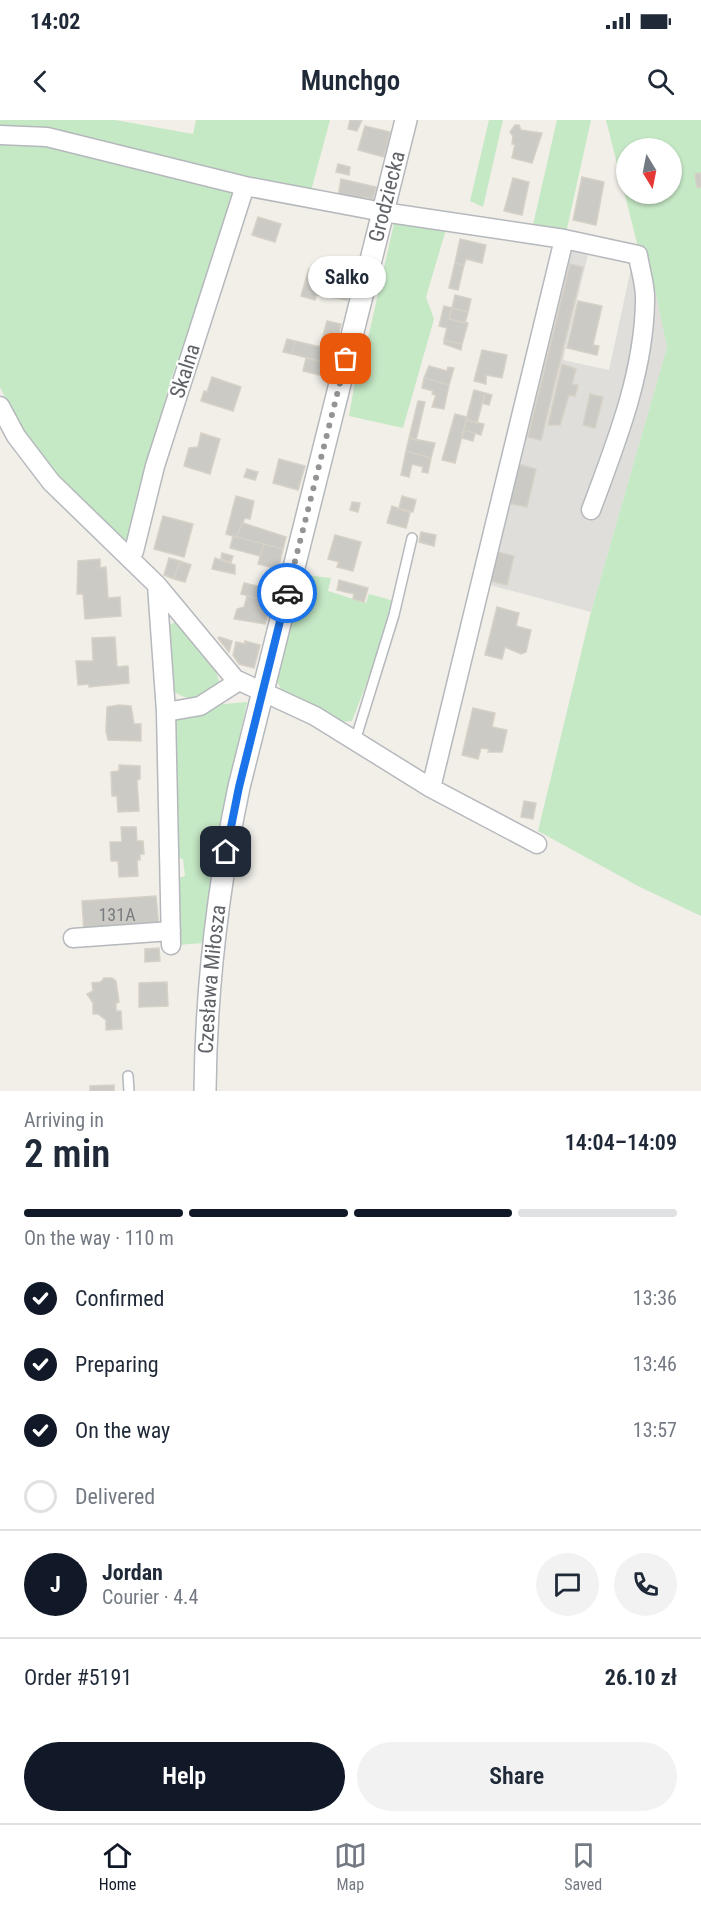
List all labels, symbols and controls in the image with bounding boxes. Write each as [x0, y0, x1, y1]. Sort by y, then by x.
text: 14:02 [30, 9, 81, 34]
icon: back [24, 65, 57, 98]
text: Munchgo [301, 65, 400, 97]
icon: search [644, 65, 677, 98]
north arrow [616, 138, 682, 204]
map controls [616, 138, 682, 204]
street label: Grodziecka [364, 149, 410, 244]
callout: Salko [307, 257, 385, 299]
text: Salko [325, 265, 369, 289]
pin [320, 333, 371, 384]
street label: Skalna [165, 341, 205, 401]
icon: bag [329, 342, 362, 375]
courier [257, 563, 317, 623]
icon: car [271, 577, 304, 610]
pin [200, 826, 251, 877]
icon: home [209, 835, 242, 868]
street label: Czesława Miłosza [194, 903, 231, 1054]
house number: 131A [98, 904, 136, 925]
text: Arriving in [24, 1108, 104, 1132]
text: 14:04–14:09 [565, 1130, 677, 1155]
text: 2 min [24, 1131, 110, 1177]
text: On the way · 110 m [24, 1226, 174, 1250]
icon: check [24, 1282, 57, 1315]
text: Confirmed [75, 1286, 164, 1311]
text: 13:36 [633, 1286, 677, 1310]
icon: check [24, 1348, 57, 1381]
text: Preparing [75, 1352, 159, 1377]
text: 13:46 [633, 1352, 677, 1376]
icon: check [24, 1414, 57, 1447]
text: On the way [75, 1418, 170, 1443]
text: 13:57 [633, 1418, 677, 1442]
text: Delivered [75, 1484, 155, 1509]
button: chat [536, 1553, 599, 1616]
button: phone [614, 1553, 677, 1616]
text: Jordan [102, 1560, 163, 1585]
text: J [50, 1572, 61, 1597]
text: Courier · 4.4 [102, 1585, 198, 1609]
text: Order #5191 [24, 1665, 132, 1690]
text: 26.10 zł [605, 1665, 677, 1690]
button: Help [24, 1742, 345, 1811]
button: Share [357, 1742, 677, 1811]
tab: Home [99, 1839, 136, 1894]
tab: Map [334, 1839, 367, 1894]
tab: Saved [564, 1839, 602, 1894]

